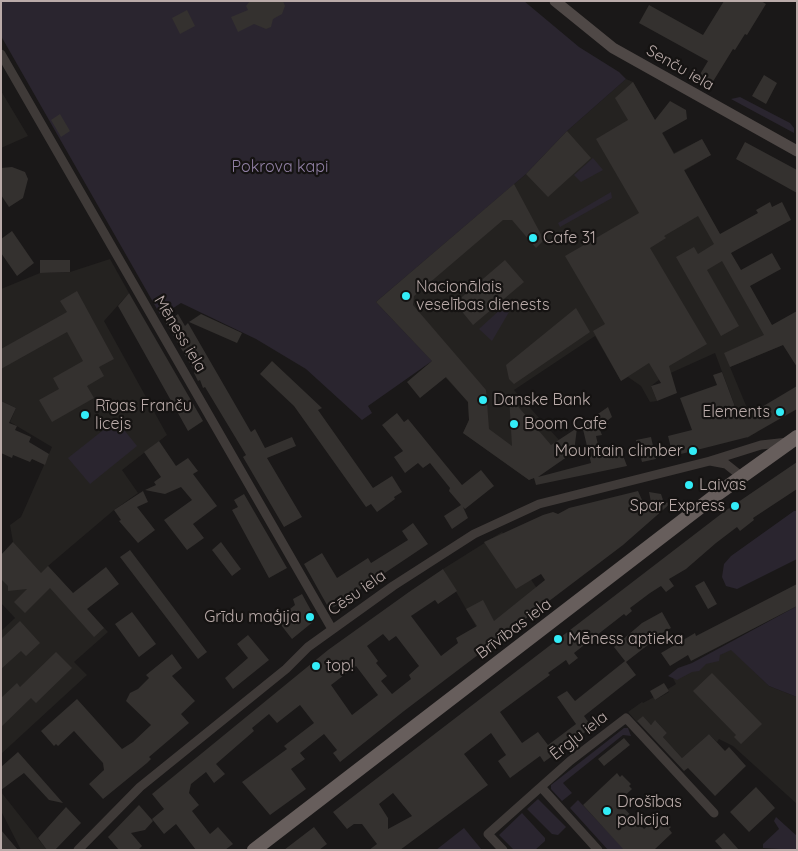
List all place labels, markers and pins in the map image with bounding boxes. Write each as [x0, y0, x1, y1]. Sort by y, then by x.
place label: Cafe 31 [543, 228, 596, 248]
marker: Cafe 31 [527, 232, 539, 244]
place label: Nacionālais veselības dienests [416, 277, 550, 315]
marker: Nacionālais veselības dienests [400, 290, 412, 302]
place label: Danske Bank [493, 390, 590, 410]
marker: Danske Bank [477, 394, 489, 406]
place label: Rīgas Franču licejs [95, 396, 192, 434]
place label: Elements [702, 402, 770, 422]
marker: Elements [774, 406, 786, 418]
marker: Rīgas Franču licejs [79, 409, 91, 421]
place label: Boom Cafe [524, 414, 607, 434]
marker: Boom Cafe [508, 418, 520, 430]
place label: Mountain climber [555, 441, 683, 461]
marker: Mountain climber [687, 445, 699, 457]
place label: Laivas [699, 475, 746, 495]
marker: Laivas [683, 479, 695, 491]
place label: Spar Express [630, 496, 725, 516]
marker: Spar Express [729, 500, 741, 512]
place label: Grīdu maģija [204, 607, 300, 627]
marker: Grīdu maģija [304, 611, 316, 623]
place label: Mēness aptieka [568, 629, 683, 649]
marker: Mēness aptieka [552, 633, 564, 645]
place label: top! [326, 656, 354, 676]
marker: top! [310, 660, 322, 672]
place label: Drošības policija [617, 792, 682, 830]
marker: Drošības policija [601, 805, 613, 817]

